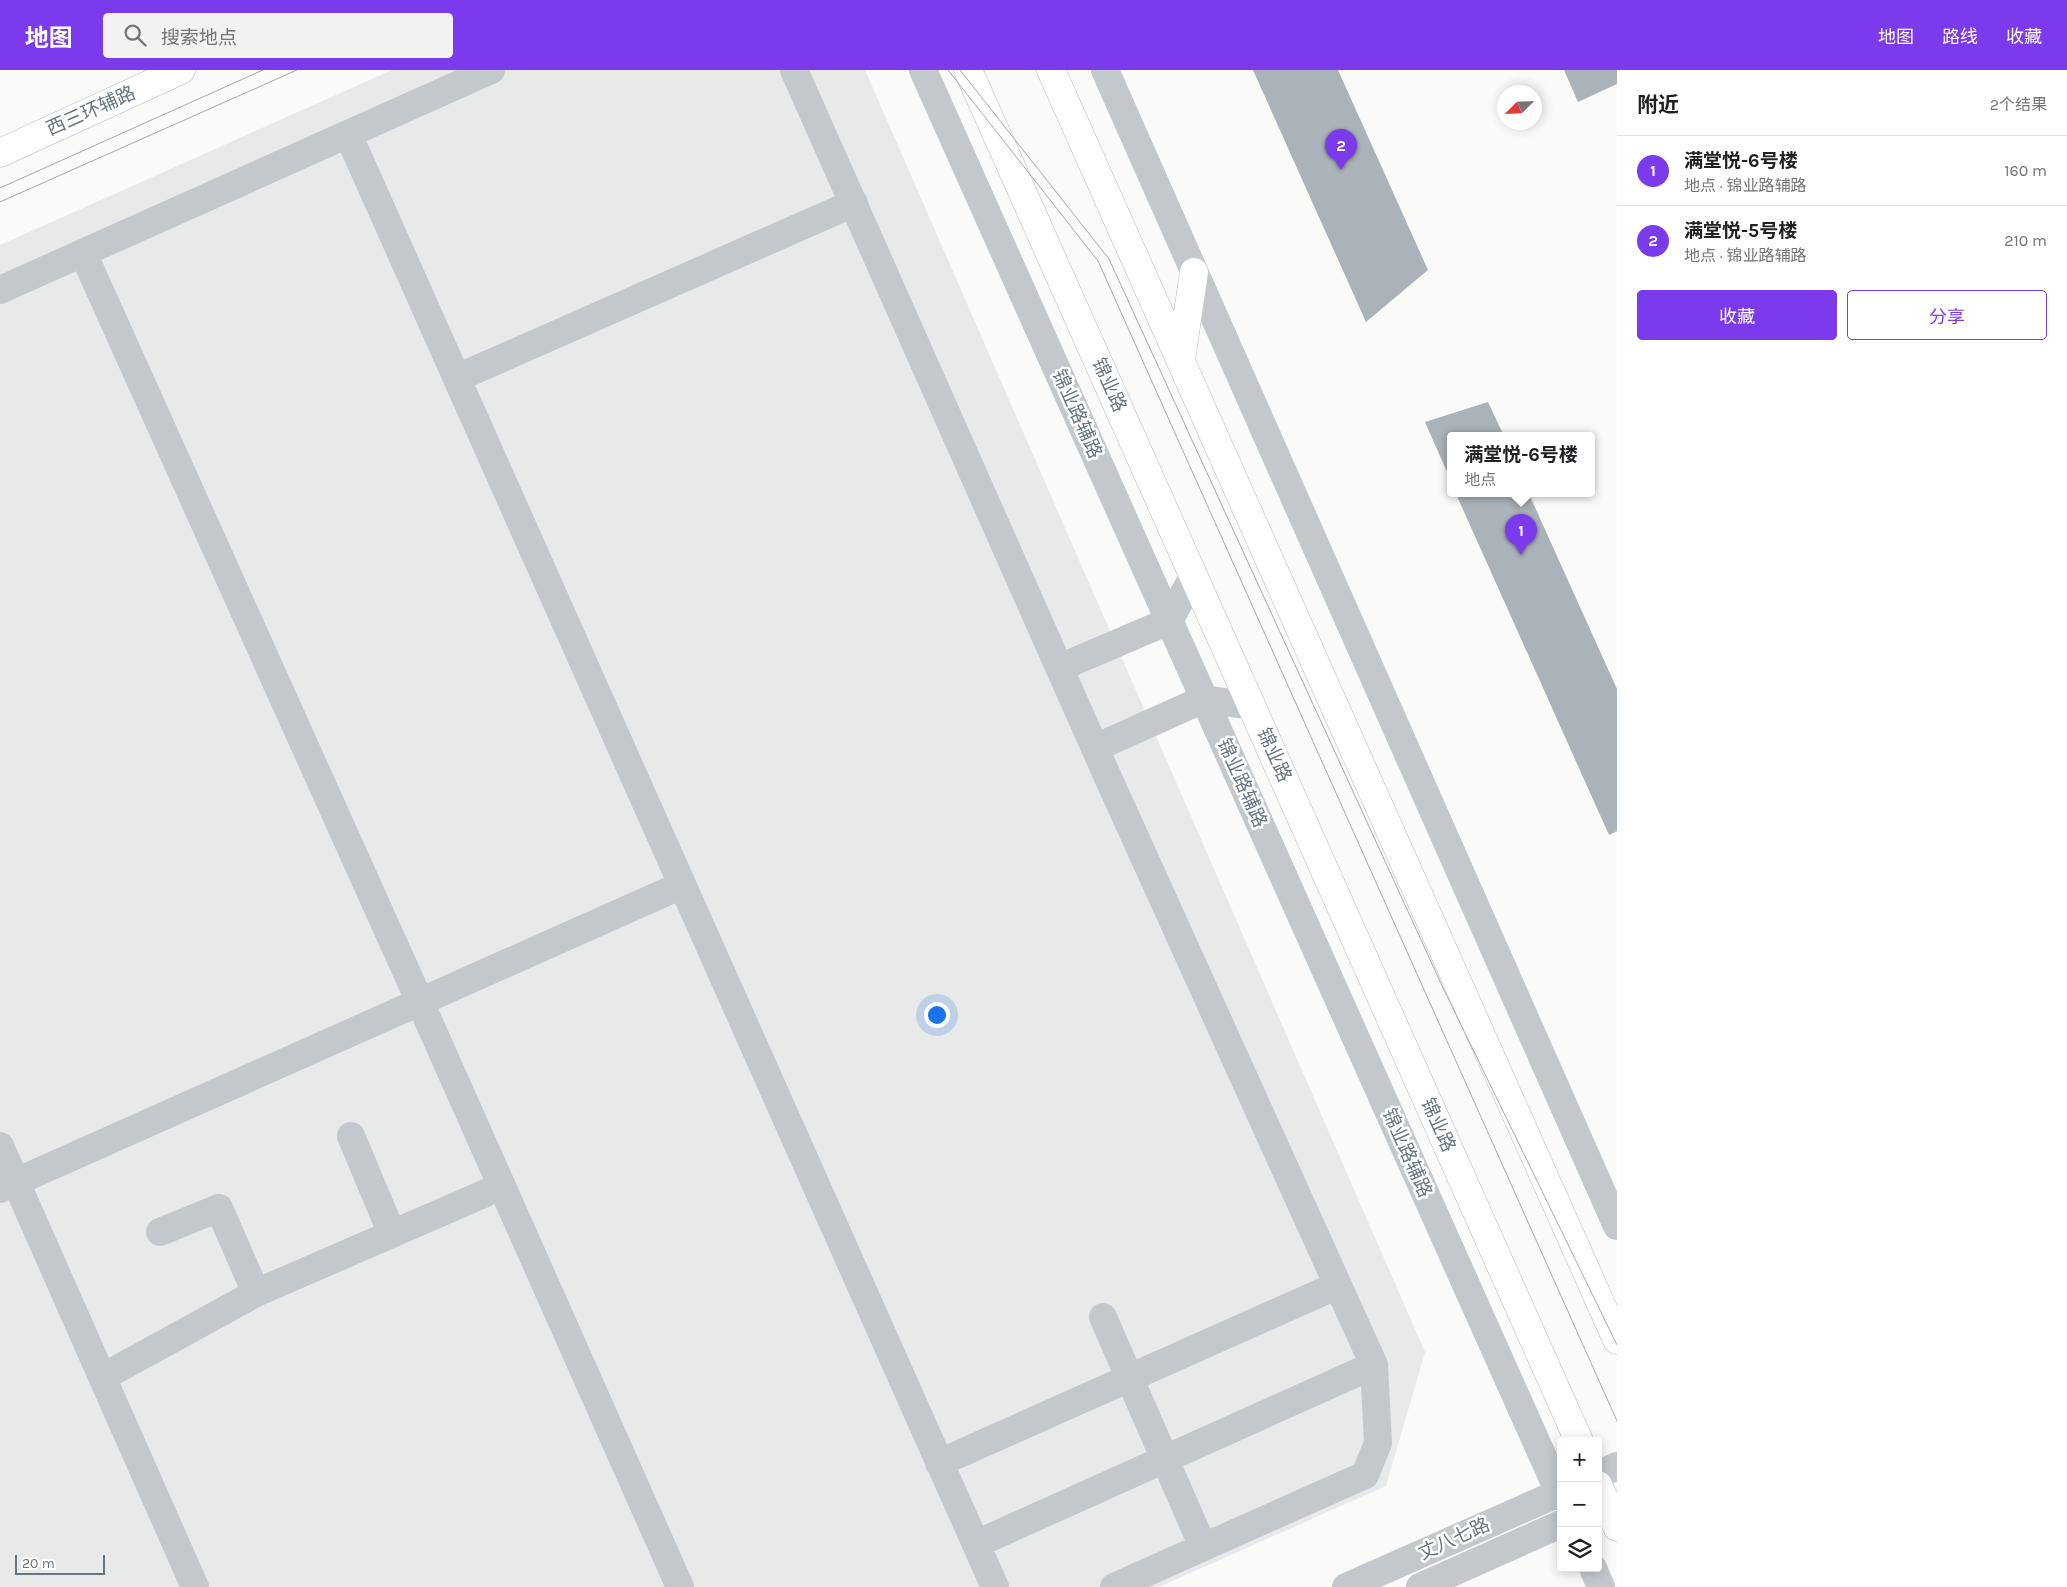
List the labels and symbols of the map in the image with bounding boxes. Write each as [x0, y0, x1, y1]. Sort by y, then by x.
street label: 西三环辅路 [43, 82, 139, 140]
north arrow [1497, 85, 1542, 130]
pin: 2 [1325, 129, 1357, 170]
street label: 锦业路 [1087, 354, 1131, 416]
street label: 锦业路辅路 [1048, 366, 1106, 462]
pin: 1 [1505, 514, 1537, 555]
street label: 锦业路 [1252, 724, 1296, 786]
street label: 锦业路辅路 [1213, 735, 1271, 831]
your location [924, 1002, 950, 1028]
street label: 锦业路 [1416, 1094, 1460, 1156]
street label: 锦业路辅路 [1378, 1105, 1436, 1201]
street label: 丈八七路 [1415, 1513, 1493, 1565]
scale bar [15, 1552, 105, 1575]

